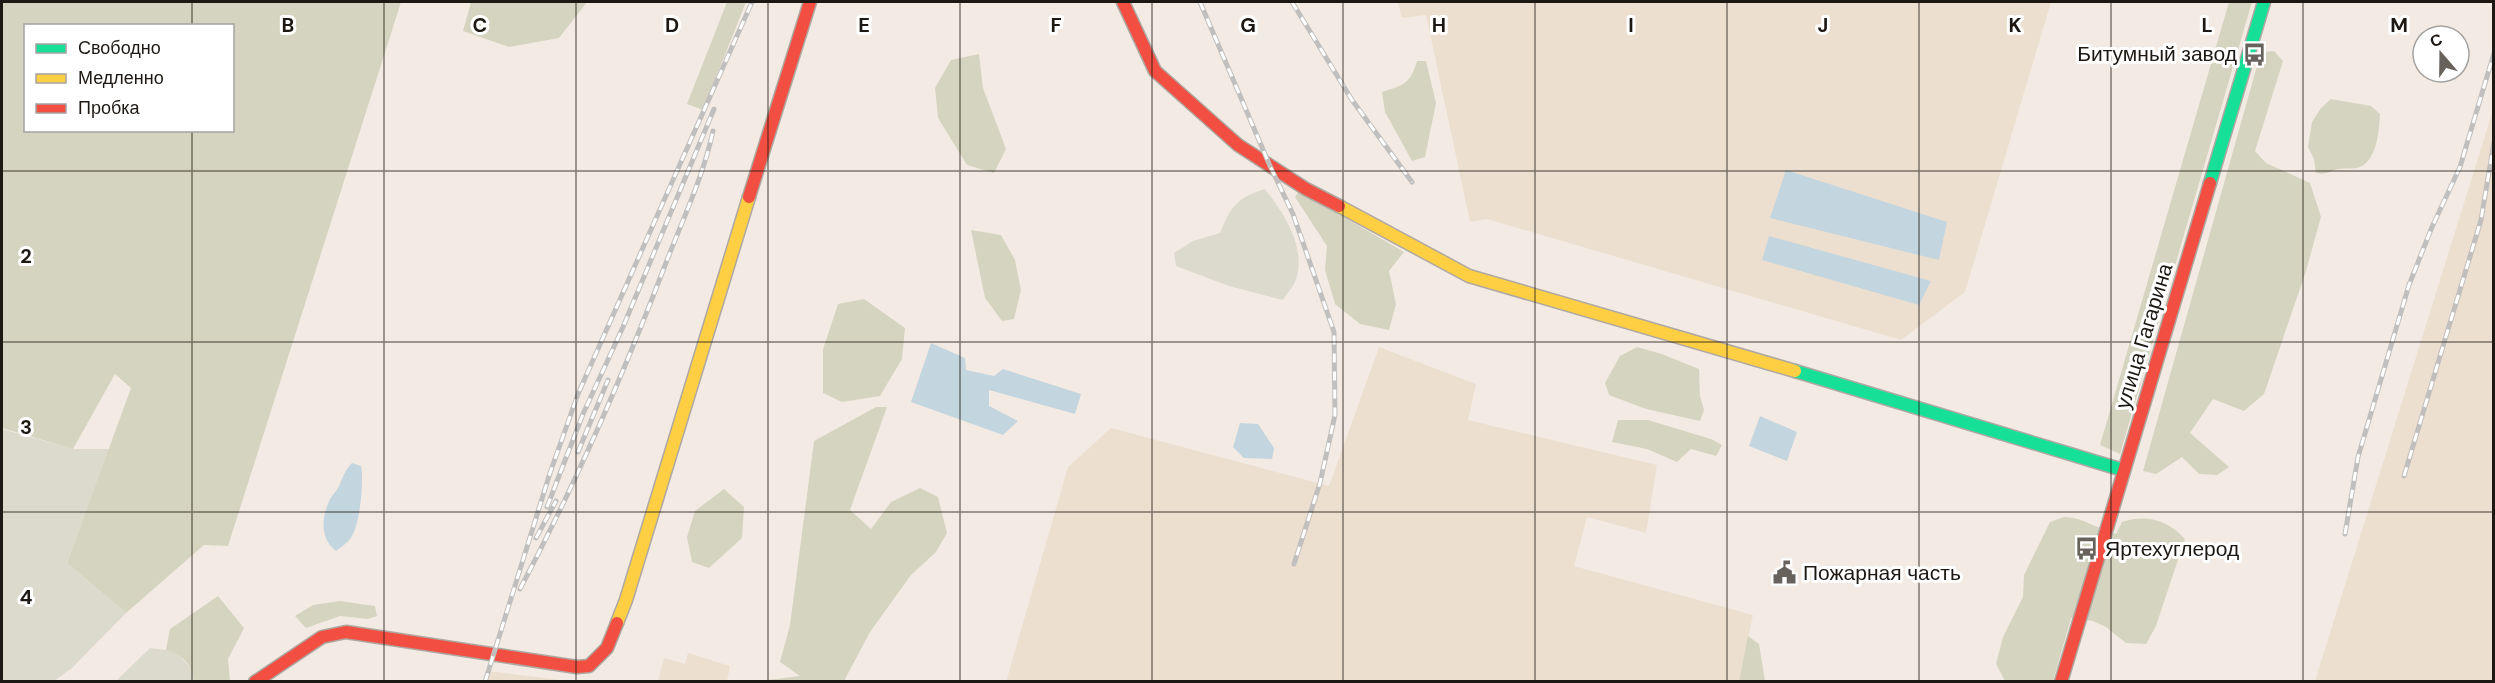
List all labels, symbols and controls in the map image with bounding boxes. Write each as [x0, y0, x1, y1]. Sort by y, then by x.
text: B [282, 12, 294, 38]
text: C [473, 12, 487, 38]
text: D [665, 12, 679, 38]
text: E [858, 12, 870, 38]
text: F [1050, 12, 1062, 38]
text: G [1240, 12, 1256, 38]
text: H [1432, 12, 1446, 38]
text: I [1628, 12, 1634, 38]
text: J [1818, 12, 1828, 38]
text: K [2008, 12, 2022, 38]
text: L [2201, 12, 2213, 38]
text: M [2390, 12, 2408, 38]
legend [24, 24, 234, 132]
north arrow [2411, 24, 2471, 84]
text: С [2427, 28, 2445, 52]
text: Свободно [78, 36, 161, 60]
place label: Битумный завод [2077, 40, 2237, 68]
bus stop icon: Битумный завод [2242, 41, 2268, 67]
text: Медленно [78, 66, 164, 90]
text: Пробка [78, 96, 141, 120]
text: 2 [20, 243, 32, 269]
street label: улица Гагарина [2109, 260, 2180, 412]
text: 3 [20, 414, 32, 440]
place label: Яртехуглерод [2105, 535, 2239, 563]
bus stop icon: Яртехуглерод [2074, 536, 2100, 562]
place label: Пожарная часть [1803, 559, 1961, 587]
public building icon: Пожарная часть [1772, 560, 1798, 586]
text: 4 [20, 584, 33, 610]

